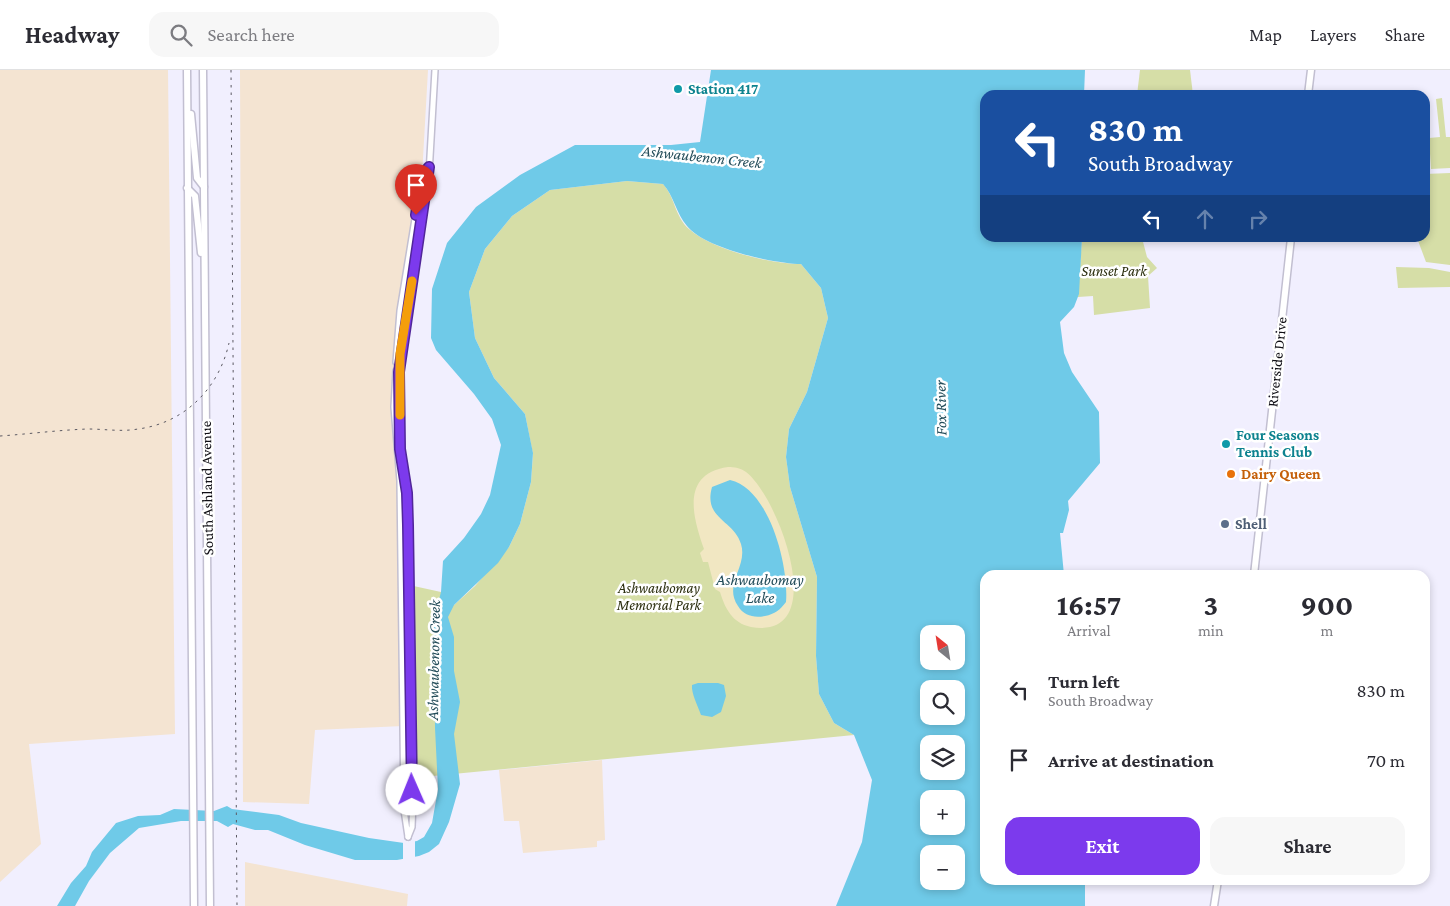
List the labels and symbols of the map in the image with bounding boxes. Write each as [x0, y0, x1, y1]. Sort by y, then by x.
place label: Station 417 [688, 81, 758, 97]
marker: Station 417 [672, 83, 684, 95]
water label: Ashwaubenon Creek [640, 142, 764, 171]
pin [395, 164, 437, 215]
park label: Sunset Park [1081, 263, 1148, 279]
street label: Riverside Drive [1264, 316, 1290, 408]
water label: Fox River [932, 380, 949, 436]
street label: South Ashland Avenue [198, 420, 216, 555]
place label: Four Seasons Tennis Club [1236, 427, 1319, 460]
marker: Four Seasons Tennis Club [1220, 438, 1232, 450]
place label: Dairy Queen [1241, 466, 1321, 482]
marker: Dairy Queen [1225, 468, 1237, 480]
place label: Shell [1235, 516, 1267, 532]
marker: Shell [1219, 518, 1231, 530]
water label: Ashwaubomay Lake [715, 571, 804, 606]
park label: Ashwaubomay Memorial Park [616, 580, 703, 613]
water label: Ashwaubenon Creek [424, 599, 443, 721]
north arrow [920, 625, 965, 670]
position arrow [385, 763, 437, 815]

